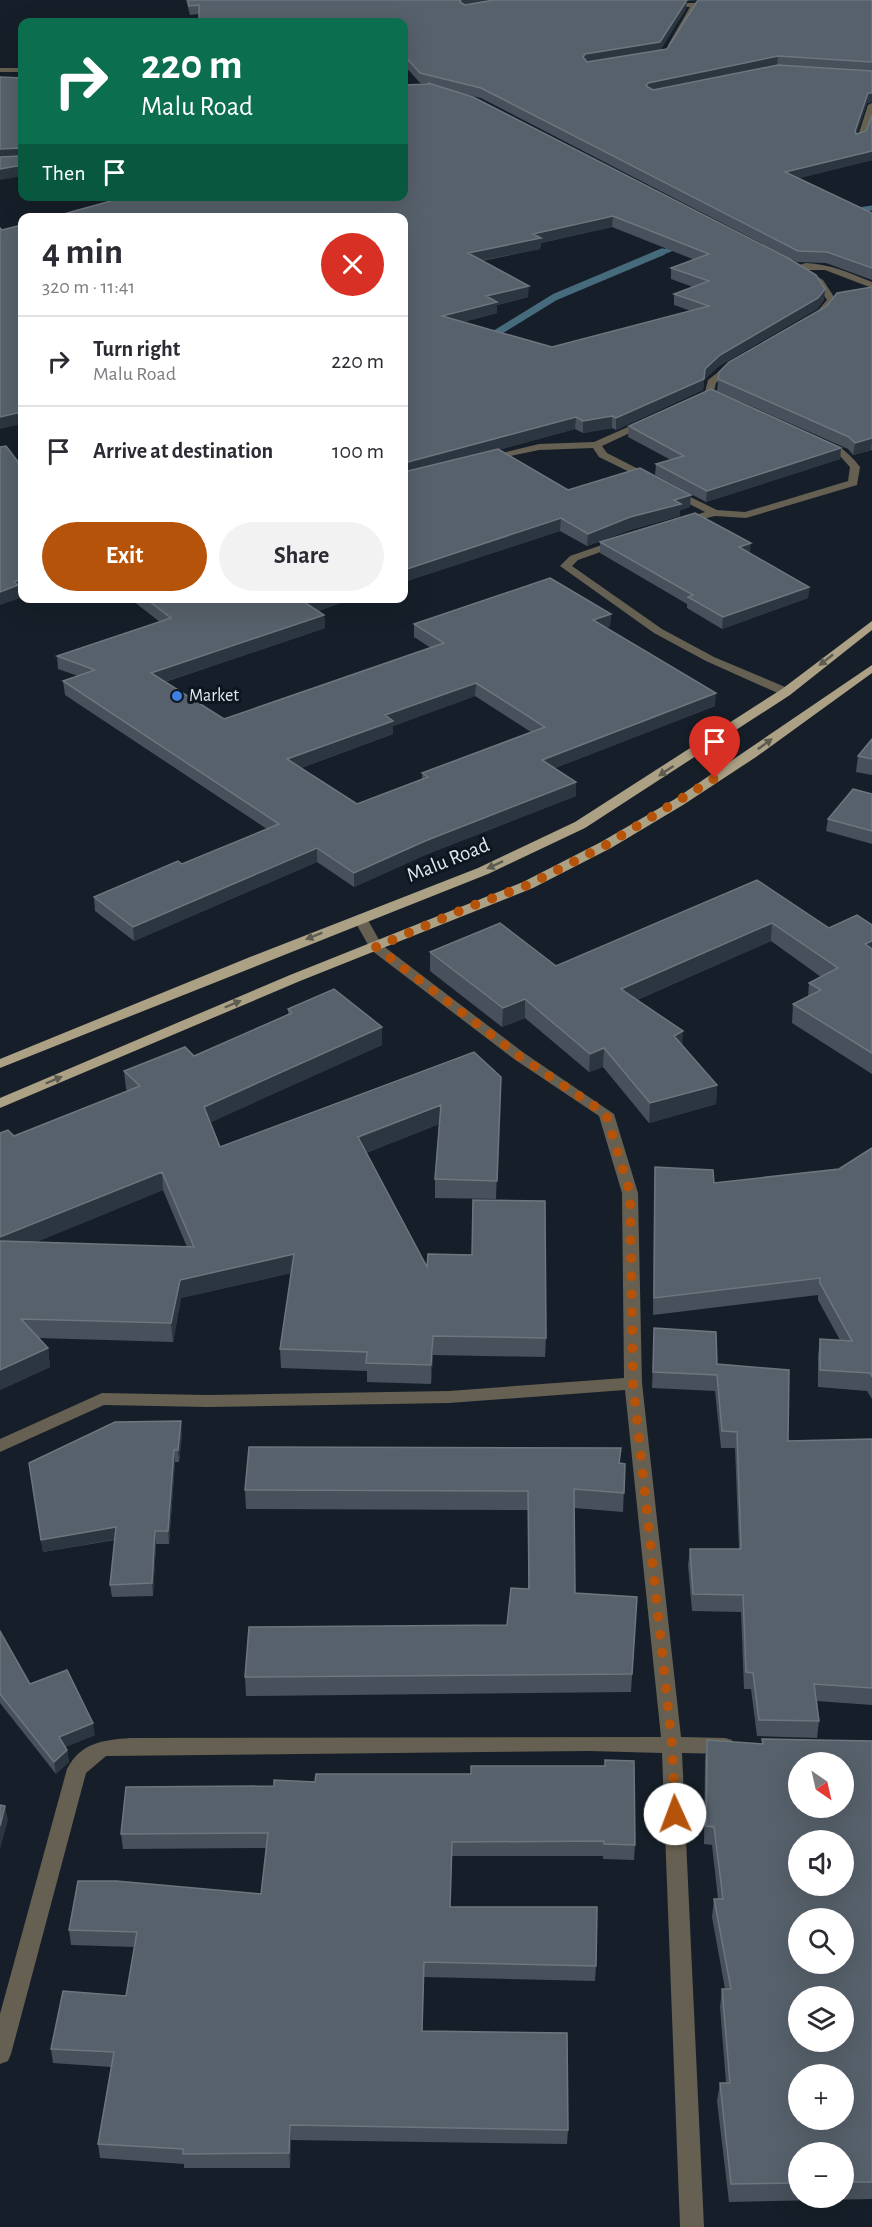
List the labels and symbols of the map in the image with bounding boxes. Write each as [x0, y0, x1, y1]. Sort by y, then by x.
one-way arrow [819, 653, 834, 666]
place label: Market [189, 687, 239, 705]
marker: Market [170, 689, 184, 703]
pin [689, 716, 740, 778]
one-way arrow [757, 738, 773, 750]
one-way arrow [658, 766, 674, 777]
street label: Malu Road [404, 834, 492, 886]
one-way arrow [487, 860, 504, 869]
one-way arrow [305, 932, 323, 941]
one-way arrow [225, 999, 243, 1009]
one-way arrow [45, 1075, 63, 1084]
north arrow [788, 1752, 854, 1818]
position arrow [643, 1782, 707, 1846]

